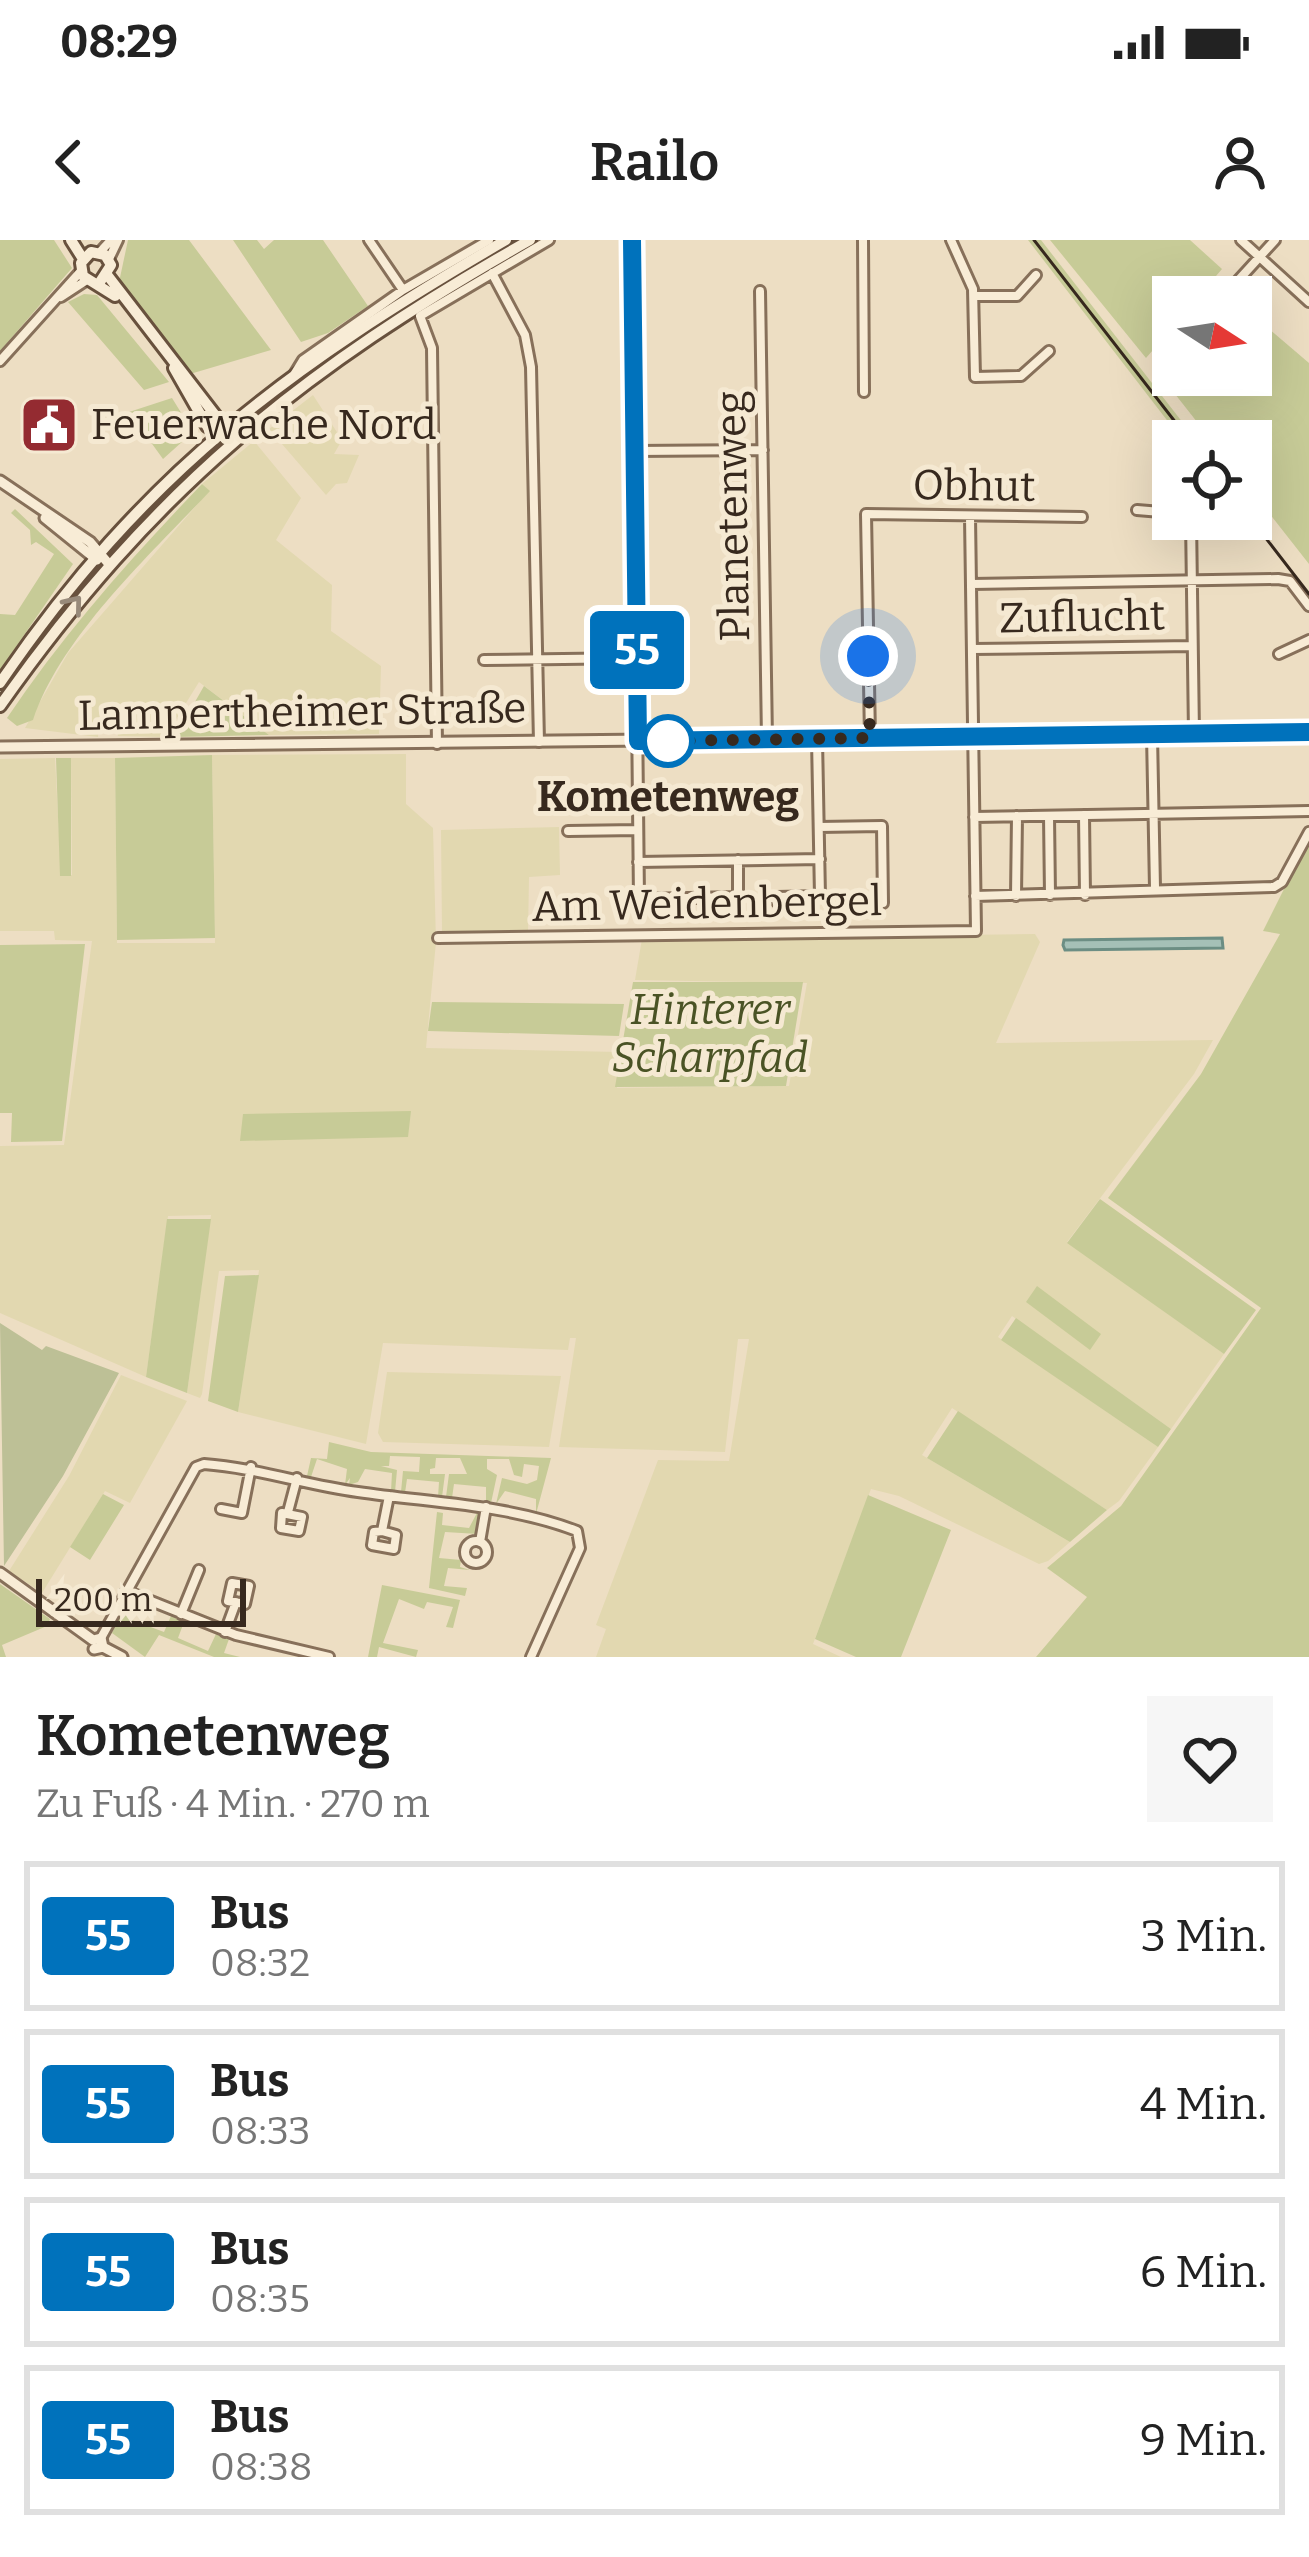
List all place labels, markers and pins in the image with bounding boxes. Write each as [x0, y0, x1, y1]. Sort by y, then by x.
public building icon: Feuerwache Nord [18, 394, 80, 456]
place label: Feuerwache Nord [91, 400, 437, 450]
marker: Kometenweg [643, 716, 693, 766]
place label: Kometenweg [537, 772, 799, 822]

